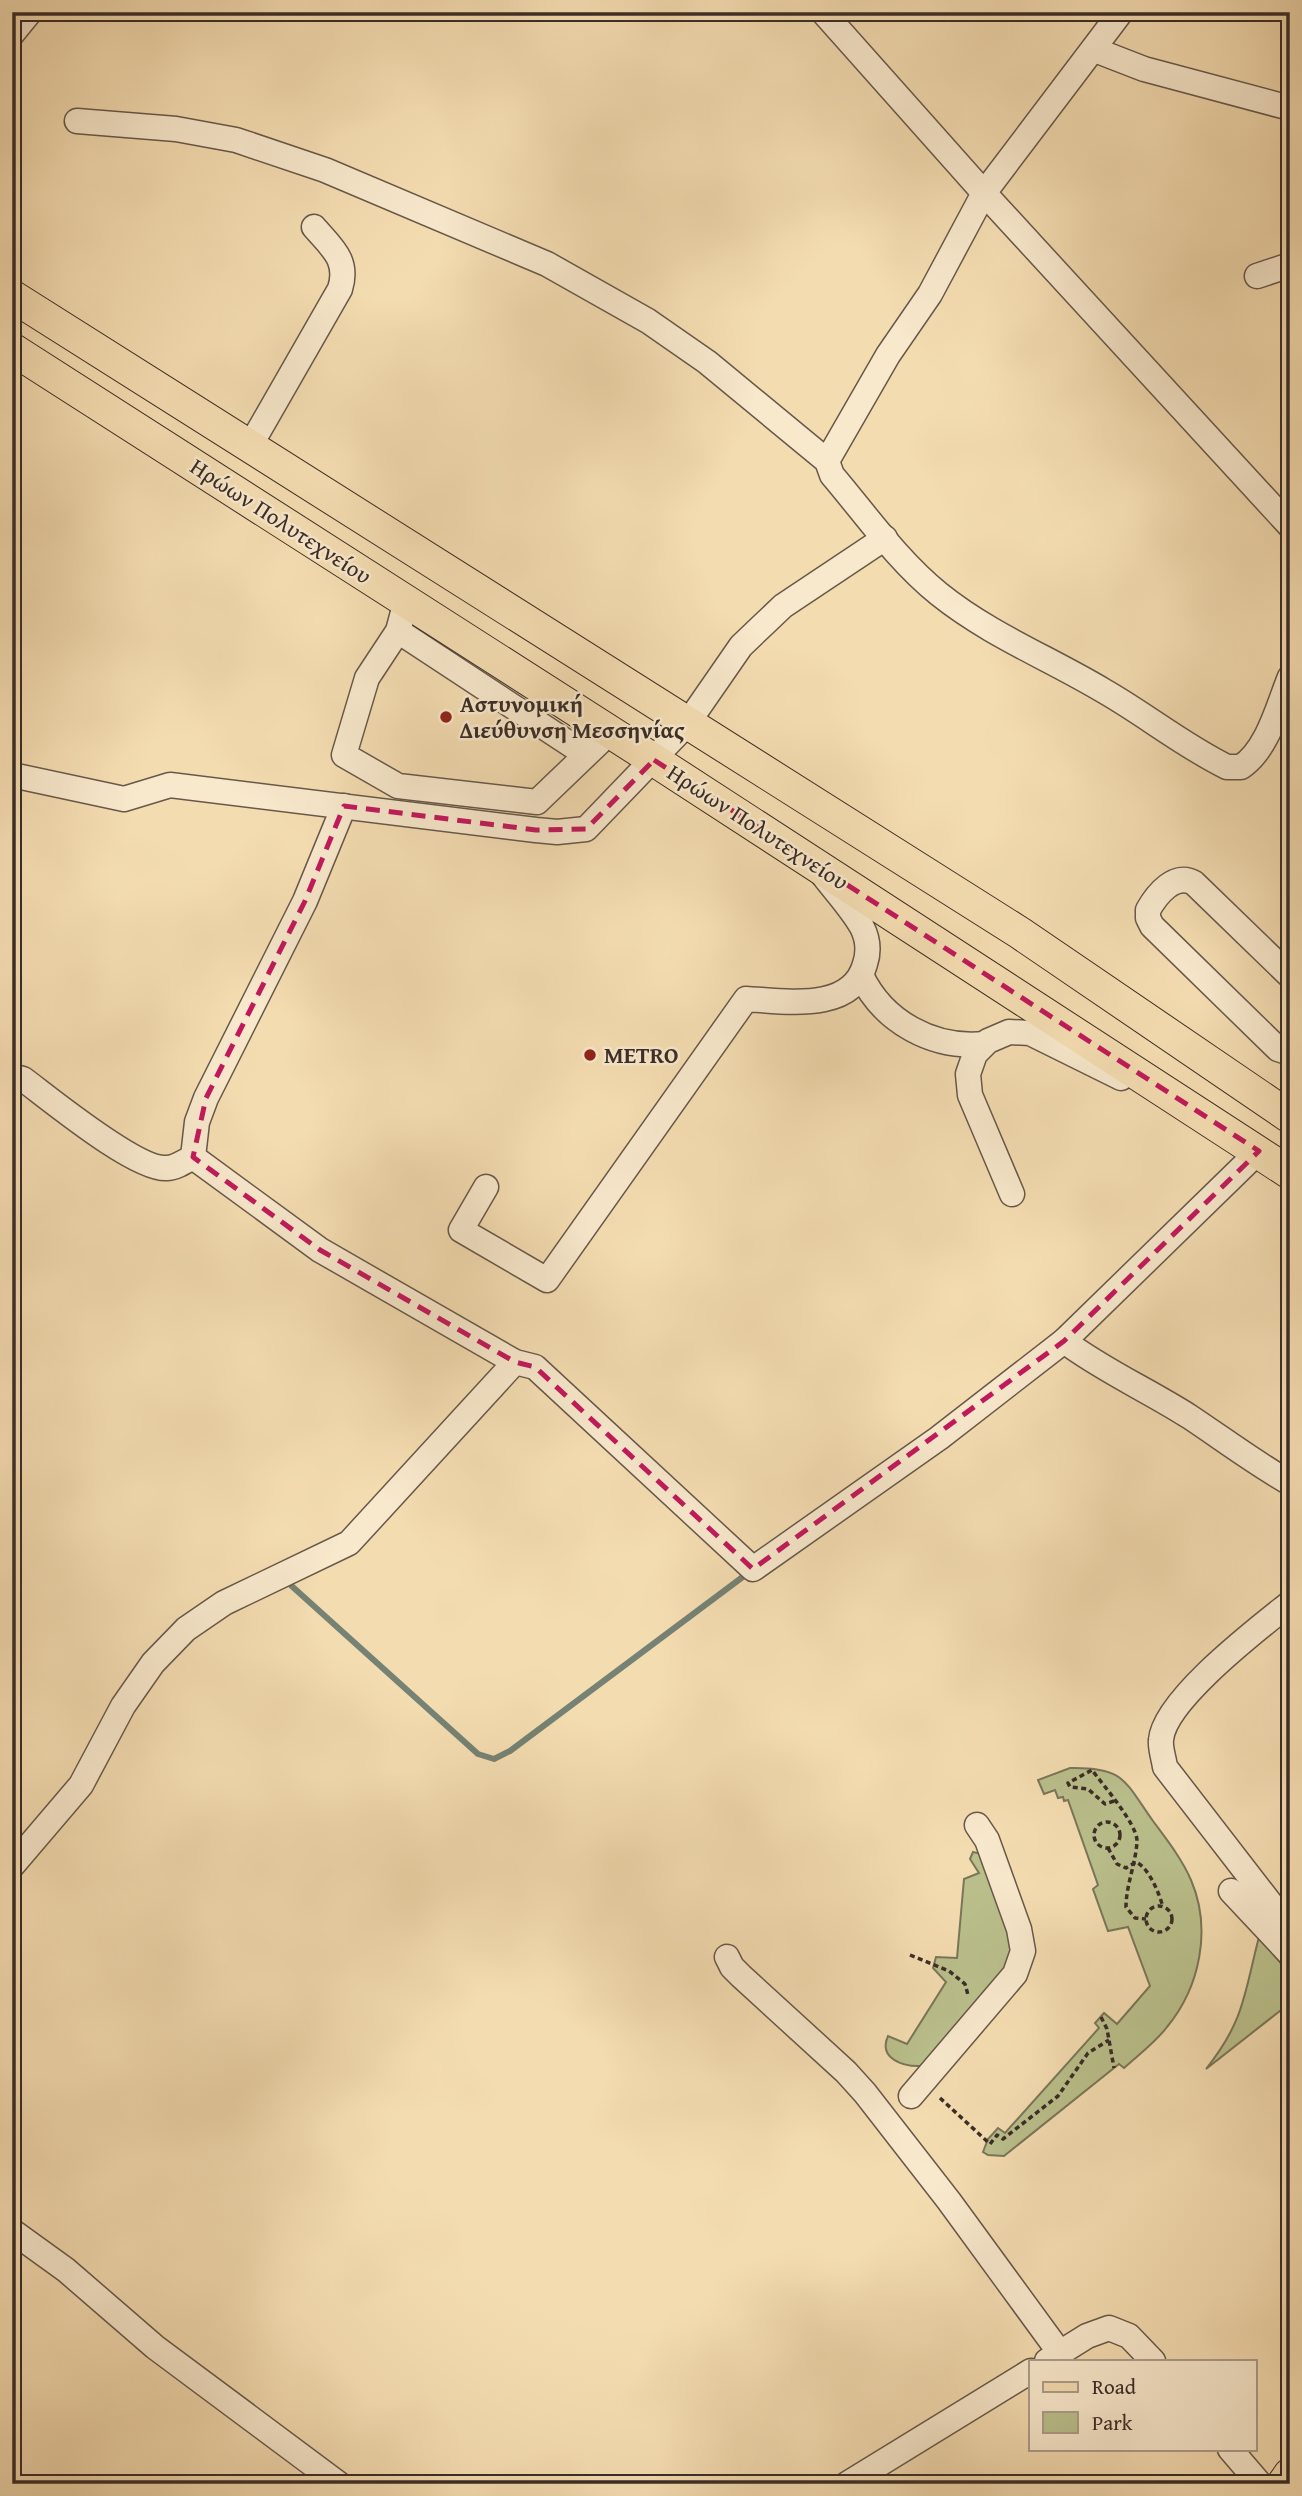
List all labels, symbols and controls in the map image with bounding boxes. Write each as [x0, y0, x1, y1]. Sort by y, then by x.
street label: Ηρώων Πολυτεχνείου [184, 450, 378, 592]
place label: Αστυνομική Διεύθυνση Μεσσηνίας [459, 687, 685, 746]
marker: Αστυνομική Διεύθυνση Μεσσηνίας [438, 709, 454, 725]
street label: Ηρώων Πολυτεχνείου [661, 756, 855, 898]
place label: METRO [604, 1038, 678, 1071]
marker: METRO [582, 1047, 598, 1063]
legend [1029, 2360, 1256, 2450]
text: Road [1092, 2371, 1137, 2402]
text: Park [1092, 2407, 1133, 2438]

